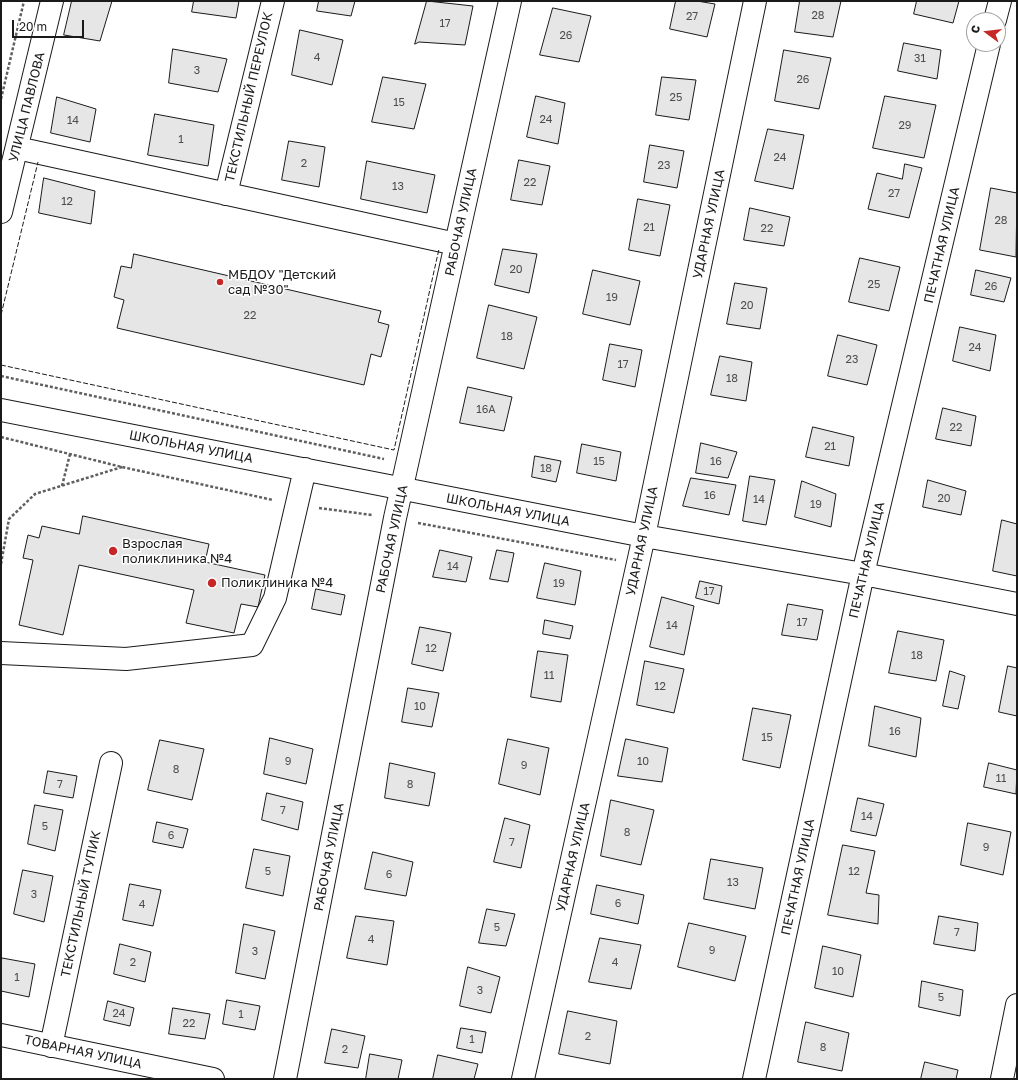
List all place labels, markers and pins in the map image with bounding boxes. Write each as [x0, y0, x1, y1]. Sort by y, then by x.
place label: МБДОУ "Детский сад №30" [228, 267, 336, 298]
marker: МБДОУ "Детский сад №30" [215, 277, 225, 287]
place label: Взрослая поликлиника №4 [122, 536, 232, 567]
marker: Взрослая поликлиника №4 [107, 545, 119, 557]
place label: Поликлиника №4 [221, 575, 333, 591]
marker: Поликлиника №4 [206, 577, 218, 589]

